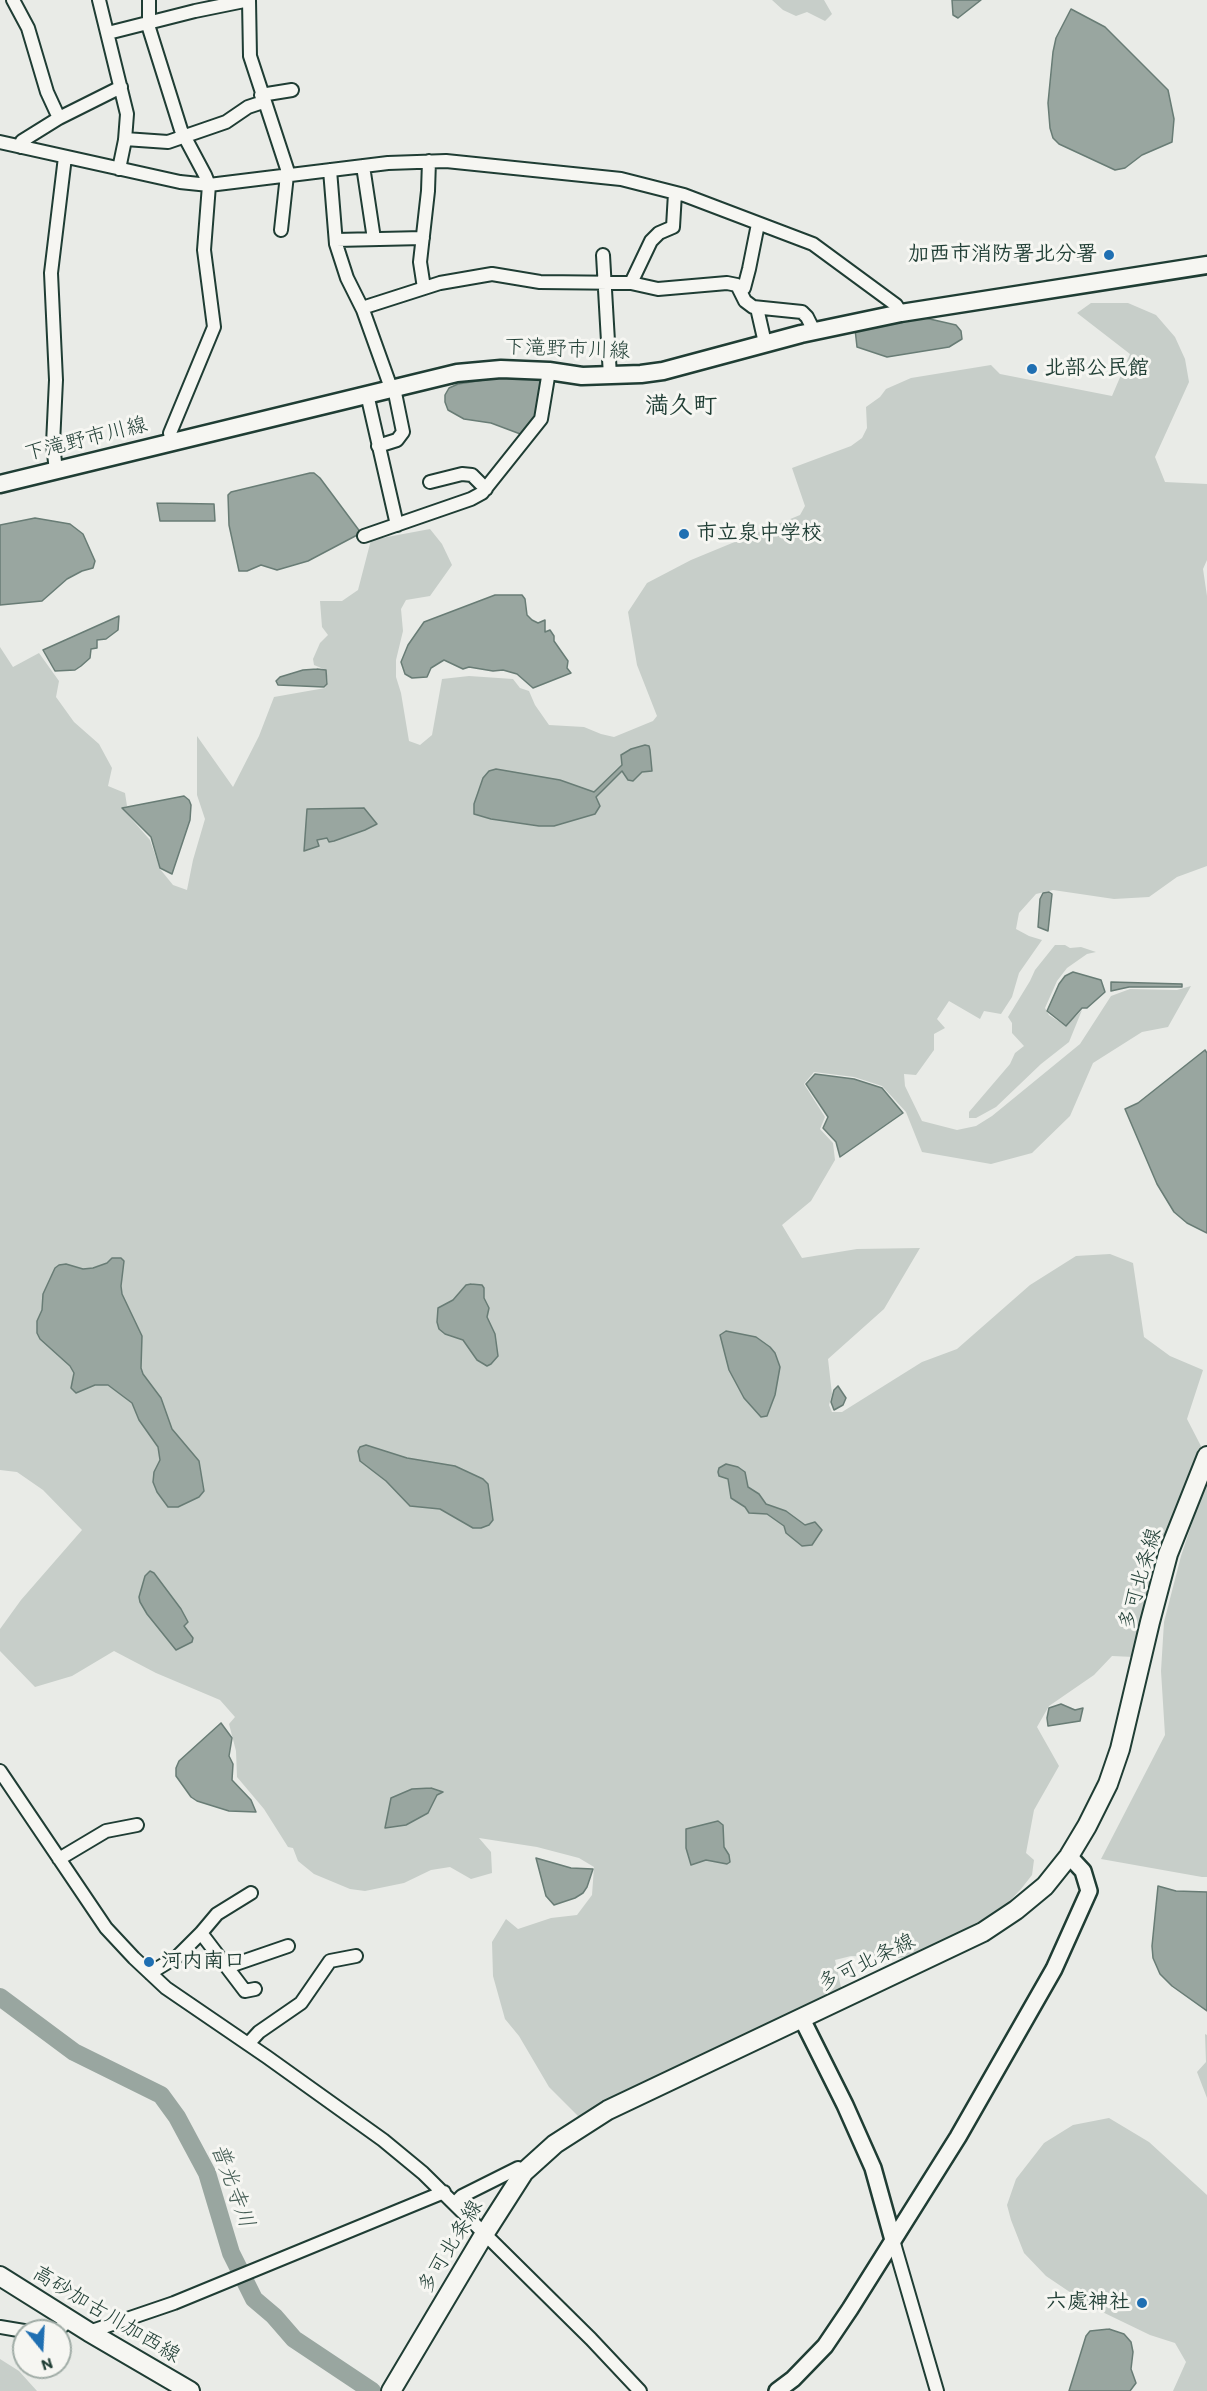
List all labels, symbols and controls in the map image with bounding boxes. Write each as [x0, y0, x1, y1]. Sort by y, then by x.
place label: 加西市消防署北分署 [908, 242, 1097, 268]
marker: 加西市消防署北分署 [1102, 248, 1116, 262]
street label: 下滝野市川線 [504, 335, 630, 365]
place label: 北部公民館 [1044, 356, 1149, 382]
marker: 北部公民館 [1025, 362, 1039, 376]
district label: 満久町 [645, 393, 717, 421]
street label: 下滝野市川線 [22, 413, 150, 467]
place label: 市立泉中学校 [696, 521, 822, 547]
marker: 市立泉中学校 [677, 527, 691, 541]
street label: 多可北条線 [1114, 1525, 1168, 1633]
street label: 多可北条線 [814, 1929, 920, 1997]
place label: 河内南口 [161, 1949, 245, 1975]
marker: 河内南口 [142, 1955, 156, 1969]
water label: 普光寺川 [205, 2140, 259, 2232]
street label: 多可北条線 [413, 2196, 489, 2298]
street label: 高砂加古川加西線 [28, 2261, 184, 2369]
place label: 六處神社 [1046, 2290, 1130, 2316]
marker: 六處神社 [1135, 2296, 1149, 2310]
north arrow [12, 2319, 72, 2379]
text: N [39, 2354, 55, 2375]

